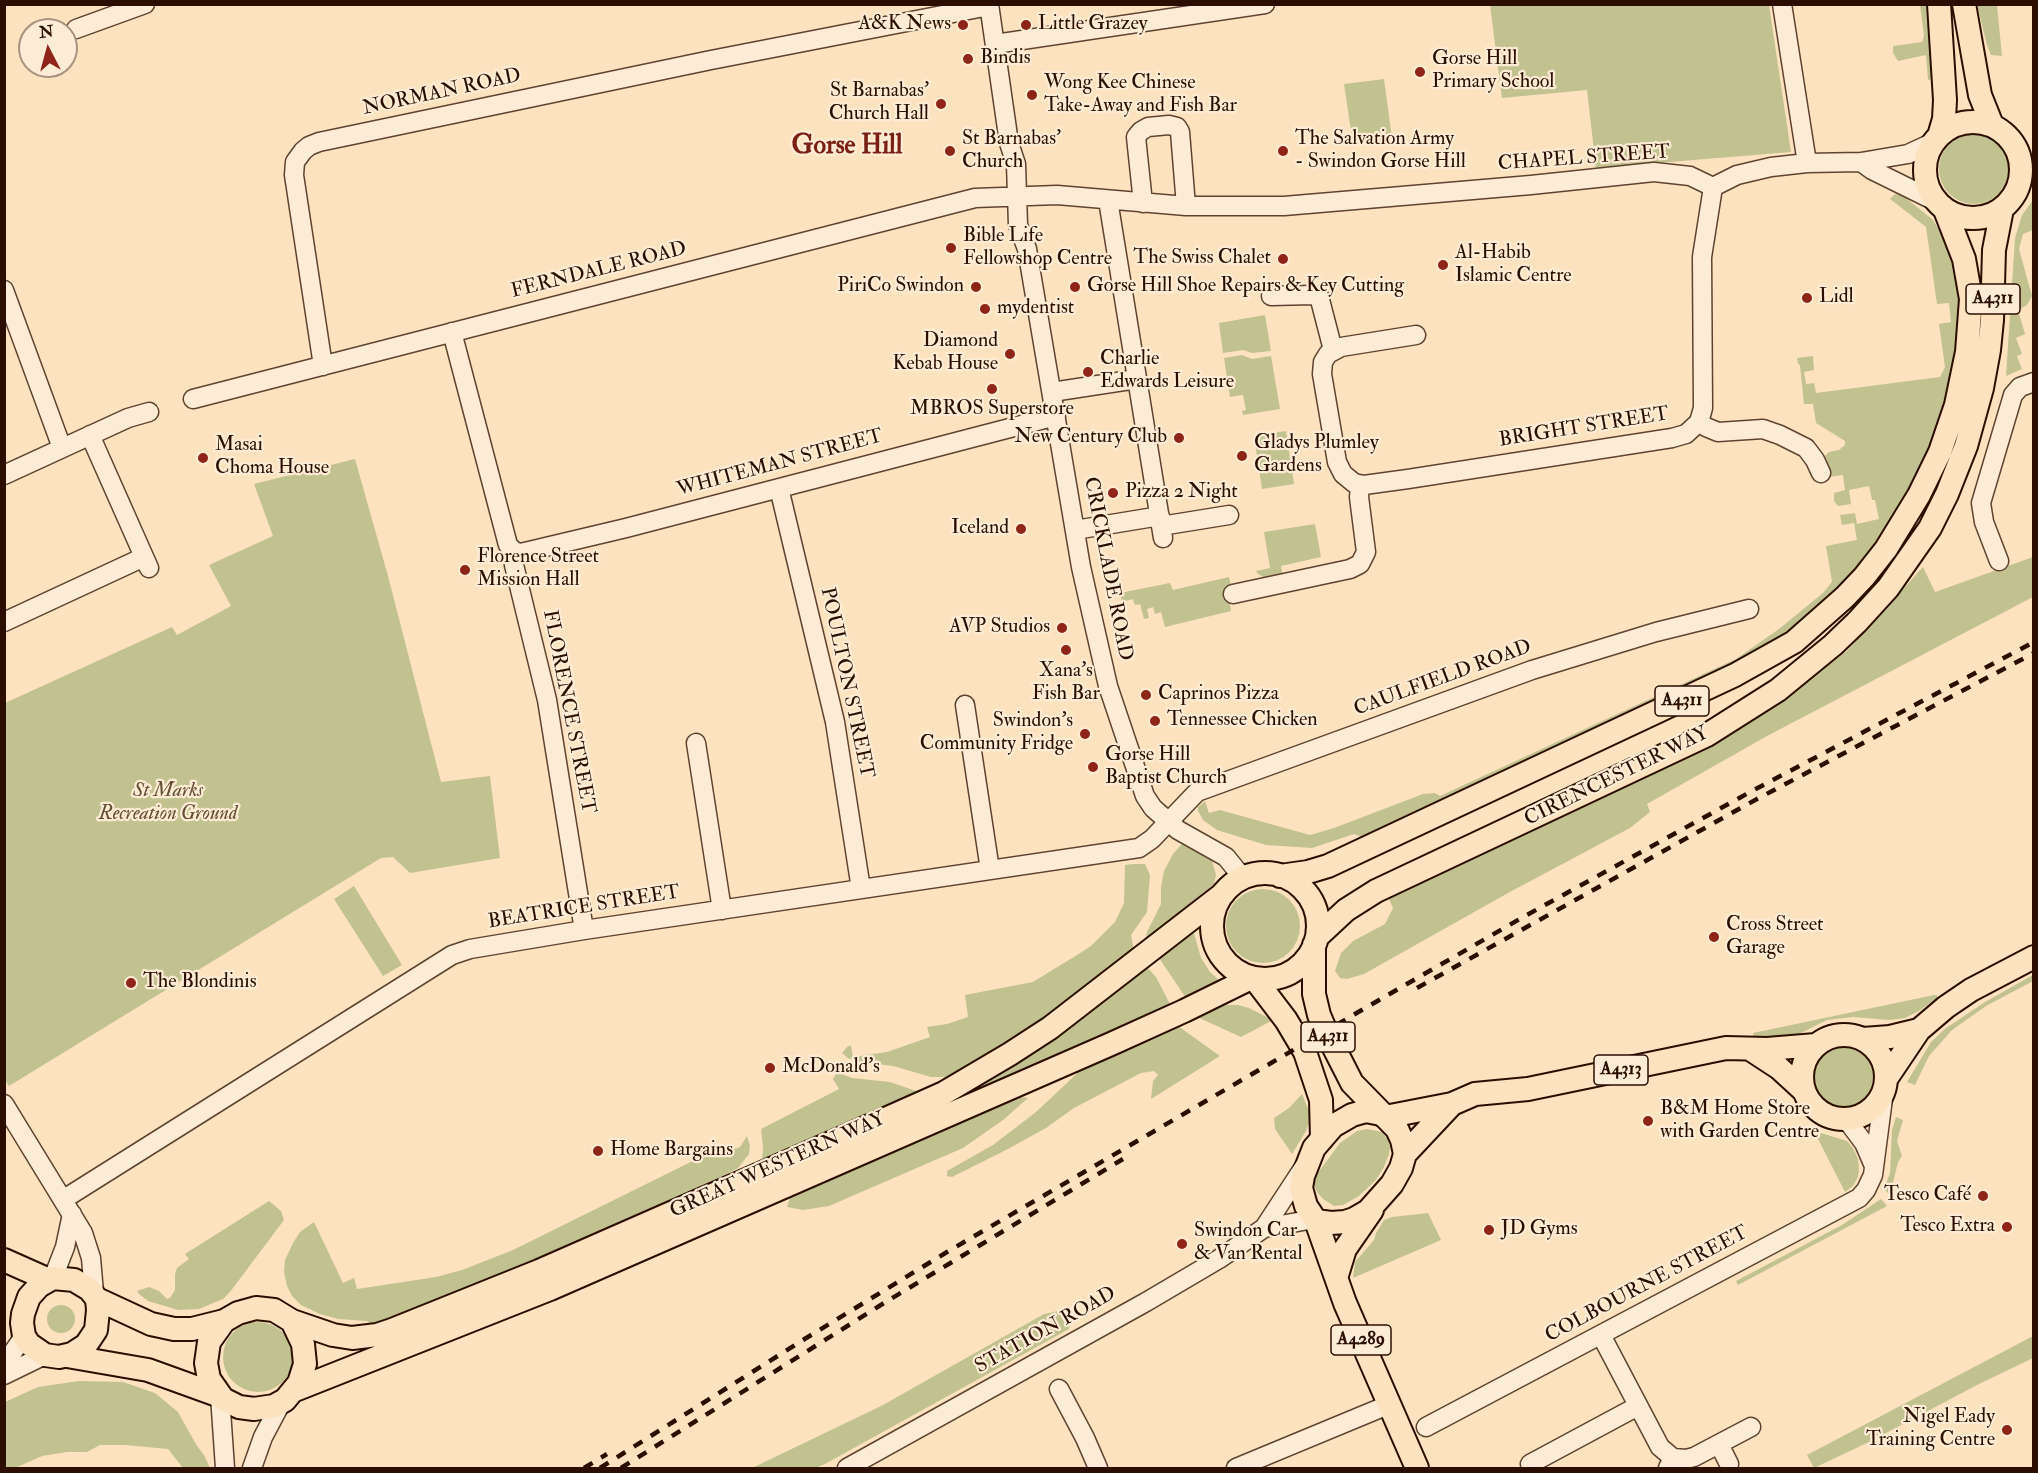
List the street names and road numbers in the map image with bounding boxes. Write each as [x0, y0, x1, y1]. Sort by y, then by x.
street label: NORMAN ROAD [361, 65, 523, 121]
street label: CHAPEL STREET [1497, 141, 1671, 177]
street label: FERNDALE ROAD [509, 238, 689, 304]
road number: A4311 [1966, 284, 2020, 314]
street label: BRIGHT STREET [1497, 403, 1671, 453]
street label: WHITEMAN STREET [674, 425, 886, 503]
street label: CRICKLADE ROAD [1077, 475, 1137, 663]
street label: POULTON STREET [814, 585, 878, 781]
street label: FLORENCE STREET [536, 608, 600, 816]
street label: CAULFIELD ROAD [1351, 636, 1535, 722]
road number: A4311 [1655, 686, 1709, 716]
street label: CIRENCESTER WAY [1521, 722, 1713, 832]
street label: BEATRICE STREET [486, 881, 682, 935]
road number: A4311 [1301, 1022, 1355, 1052]
road number: A4313 [1594, 1055, 1648, 1085]
street label: GREAT WESTERN WAY [667, 1108, 889, 1224]
street label: COLBOURNE STREET [1542, 1221, 1752, 1349]
street label: STATION ROAD [971, 1282, 1121, 1380]
road number: A4289 [1331, 1325, 1391, 1355]

